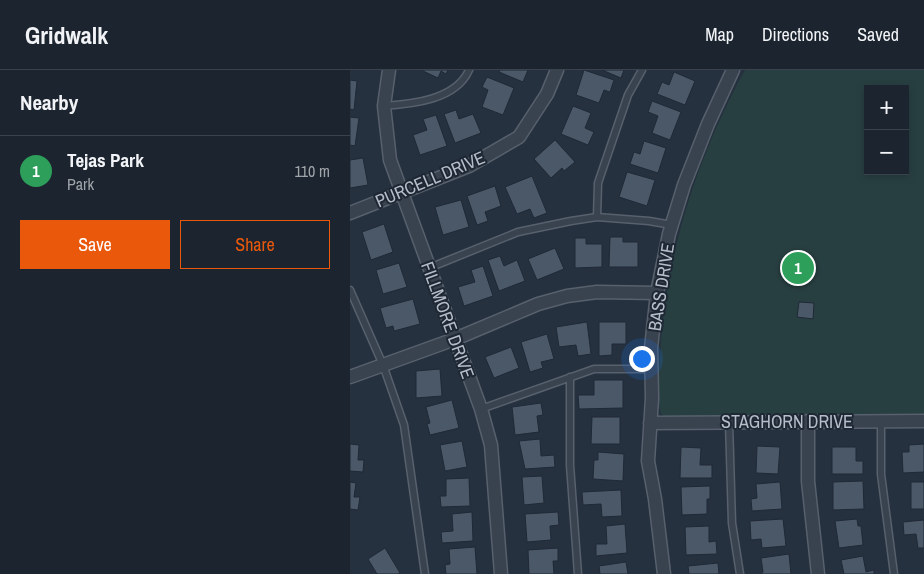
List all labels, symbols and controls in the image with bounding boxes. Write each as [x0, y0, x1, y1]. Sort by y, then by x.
text: Gridwalk [25, 19, 108, 51]
text: Map [705, 22, 734, 47]
text: Directions [762, 22, 829, 47]
text: Saved [857, 22, 899, 47]
map controls [864, 85, 909, 175]
button: + [864, 85, 909, 130]
text: Nearby [20, 88, 78, 117]
button: − [864, 130, 909, 175]
street label: PURCELL DRIVE [371, 145, 489, 213]
text: Tejas Park [67, 147, 144, 173]
text: 1 [32, 160, 40, 182]
text: 110 m [294, 160, 330, 182]
text: Park [67, 173, 94, 195]
button: Save [20, 220, 170, 269]
button: Share [180, 220, 330, 269]
street label: BASS DRIVE [642, 241, 680, 333]
pin: 1 [782, 249, 814, 287]
street label: FILLMORE DRIVE [415, 258, 481, 382]
your location [629, 346, 655, 372]
street label: STAGHORN DRIVE [721, 409, 853, 434]

